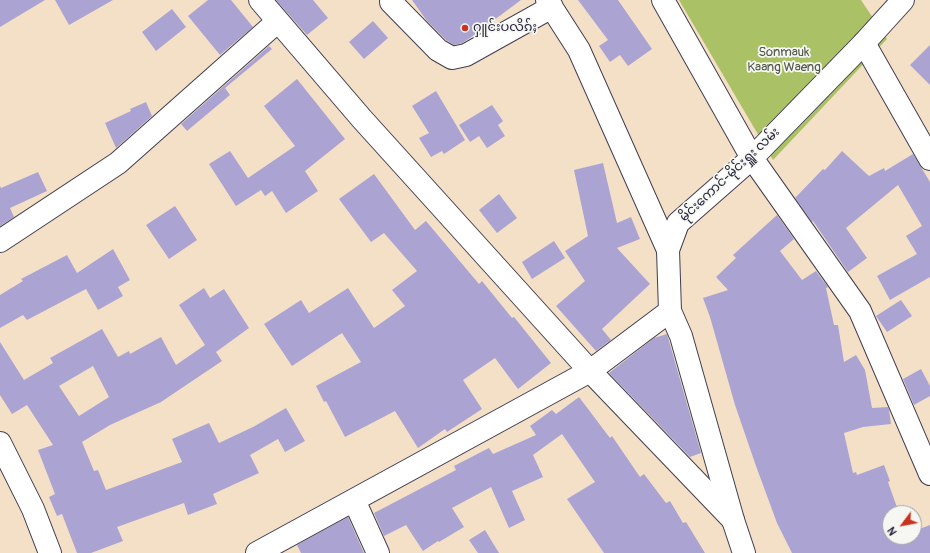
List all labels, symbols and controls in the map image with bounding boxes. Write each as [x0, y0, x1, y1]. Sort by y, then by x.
place label: ႁူင်းပလိၵ်ႈ [473, 20, 537, 36]
marker: ႁူင်းပလိၵ်ႈ [460, 23, 470, 33]
park label: Sonmauk Kaang Waeng [747, 45, 821, 76]
street label: မိုင်းကောင်-မိုင်းရှူး လမ်း [677, 125, 783, 225]
north arrow [882, 505, 922, 545]
text: N [885, 524, 900, 538]

